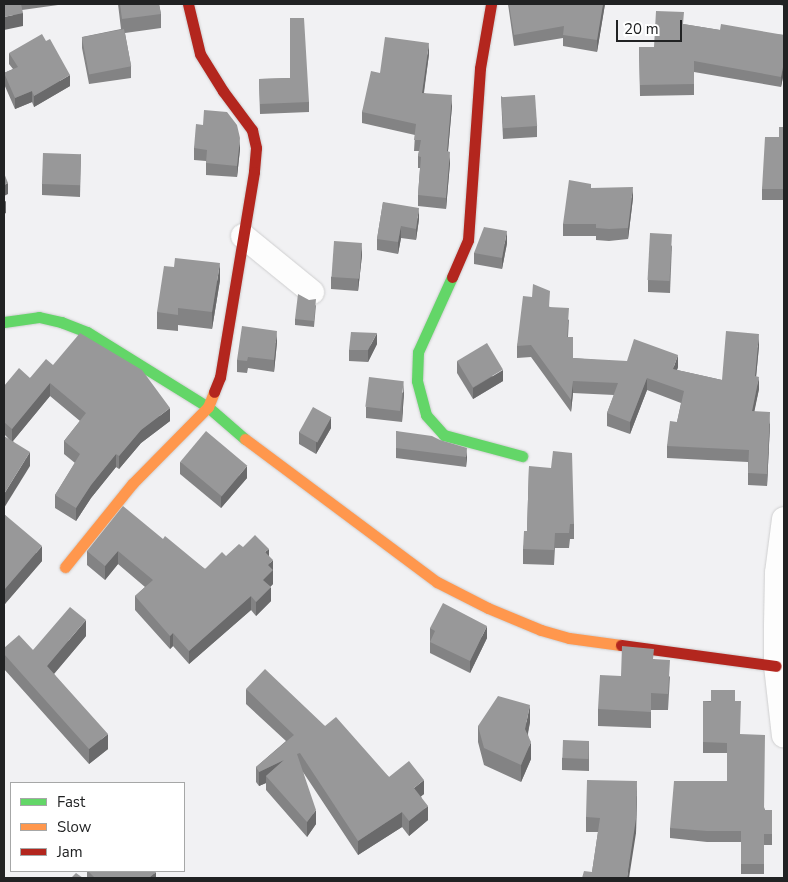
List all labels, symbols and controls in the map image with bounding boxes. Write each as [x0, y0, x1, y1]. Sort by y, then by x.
scale bar [618, 10, 684, 42]
text: 20 m [624, 19, 659, 39]
legend [10, 782, 185, 872]
text: Fast [57, 792, 85, 812]
text: Slow [57, 817, 91, 837]
text: Jam [57, 842, 83, 862]

